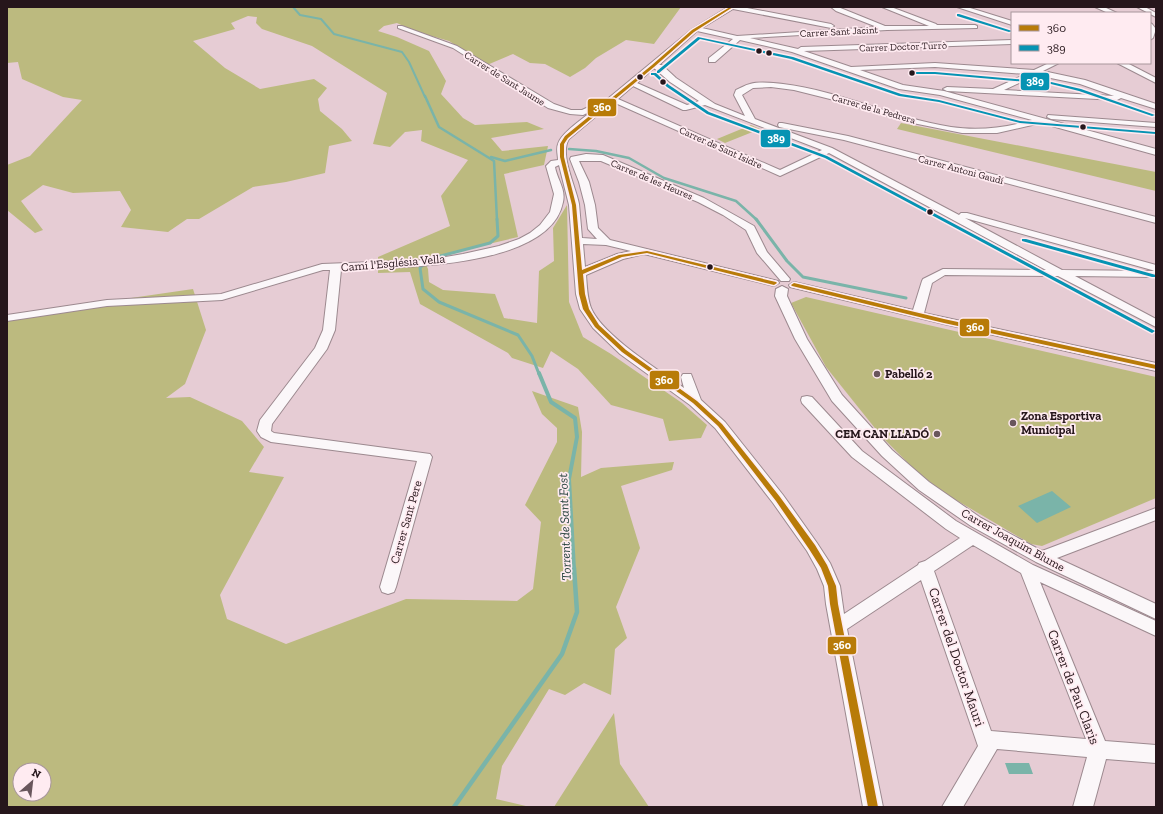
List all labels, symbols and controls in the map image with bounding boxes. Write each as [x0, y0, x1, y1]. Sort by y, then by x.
legend [1011, 12, 1151, 64]
text: 360 [1047, 21, 1066, 35]
street label: Carrer Sant Jacint [800, 24, 879, 40]
street label: Carrer Doctor Turrò [859, 39, 947, 55]
text: 389 [1047, 41, 1066, 55]
unlabelled marker [754, 46, 764, 56]
unlabelled marker [764, 48, 774, 58]
street label: Carrer de Sant Jaume [462, 49, 547, 109]
unlabelled marker [907, 68, 917, 78]
unlabelled marker [635, 72, 645, 82]
line badge: 389 [1020, 72, 1050, 91]
text: 389 [1026, 75, 1044, 88]
unlabelled marker [658, 77, 668, 87]
street label: Carrer de la Pedrera [830, 91, 917, 127]
line badge: 360 [587, 98, 617, 117]
text: 360 [593, 101, 611, 114]
unlabelled marker [1078, 122, 1088, 132]
street label: Carrer de Sant Isidre [677, 124, 764, 172]
line badge: 389 [760, 129, 791, 148]
text: 389 [767, 132, 785, 145]
street label: Carrer Antoni Gaudí [917, 153, 1005, 187]
street label: Carrer de les Heures [609, 157, 694, 203]
unlabelled marker [925, 207, 935, 217]
street label: Camí l'Església Vella [340, 251, 446, 275]
unlabelled marker [705, 262, 715, 272]
line badge: 360 [959, 318, 990, 337]
text: 360 [966, 321, 984, 334]
place label: Pabelló 2 [885, 367, 933, 381]
marker: Pabelló 2 [872, 369, 882, 379]
line badge: 360 [649, 370, 680, 390]
text: 360 [655, 374, 673, 387]
place label: Zona Esportiva Municipal [1021, 409, 1101, 437]
marker: Zona Esportiva Municipal [1008, 418, 1018, 428]
place label: CEM CAN LLADÓ [835, 427, 929, 441]
marker: CEM CAN LLADÓ [932, 429, 942, 439]
water label: Torrent de Sant Fost [555, 472, 574, 581]
street label: Carrer Sant Pere [387, 478, 425, 565]
street label: Carrer Joaquim Blume [959, 506, 1068, 575]
street label: Carrer del Doctor Mauri [925, 586, 988, 729]
street label: Carrer de Pau Claris [1044, 627, 1103, 747]
line badge: 360 [827, 636, 857, 655]
text: 360 [833, 639, 851, 652]
north arrow [12, 762, 52, 802]
text: N [30, 766, 44, 782]

